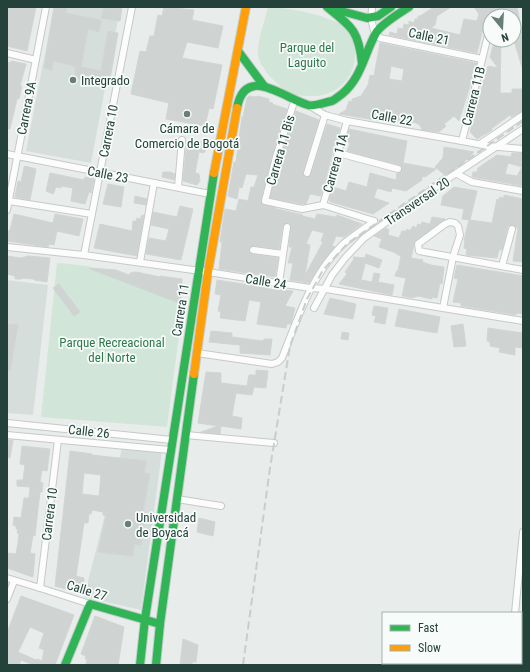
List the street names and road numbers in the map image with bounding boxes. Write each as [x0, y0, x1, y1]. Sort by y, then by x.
street label: Calle 21 [407, 25, 451, 48]
street label: Carrera 11B [459, 65, 488, 127]
street label: Carrera 9A [14, 80, 39, 136]
street label: Carrera 10 [96, 104, 121, 159]
street label: Calle 22 [370, 107, 414, 128]
street label: Carrera 11 Bis [263, 113, 298, 187]
street label: Carrera 11A [320, 131, 351, 194]
street label: Calle 23 [86, 163, 130, 186]
street label: Transversal 20 [382, 174, 453, 229]
street label: Calle 24 [244, 271, 288, 292]
street label: Carrera 11 [169, 283, 192, 338]
street label: Calle 26 [68, 422, 110, 441]
street label: Carrera 10 [39, 487, 60, 541]
street label: Calle 27 [65, 577, 109, 604]

